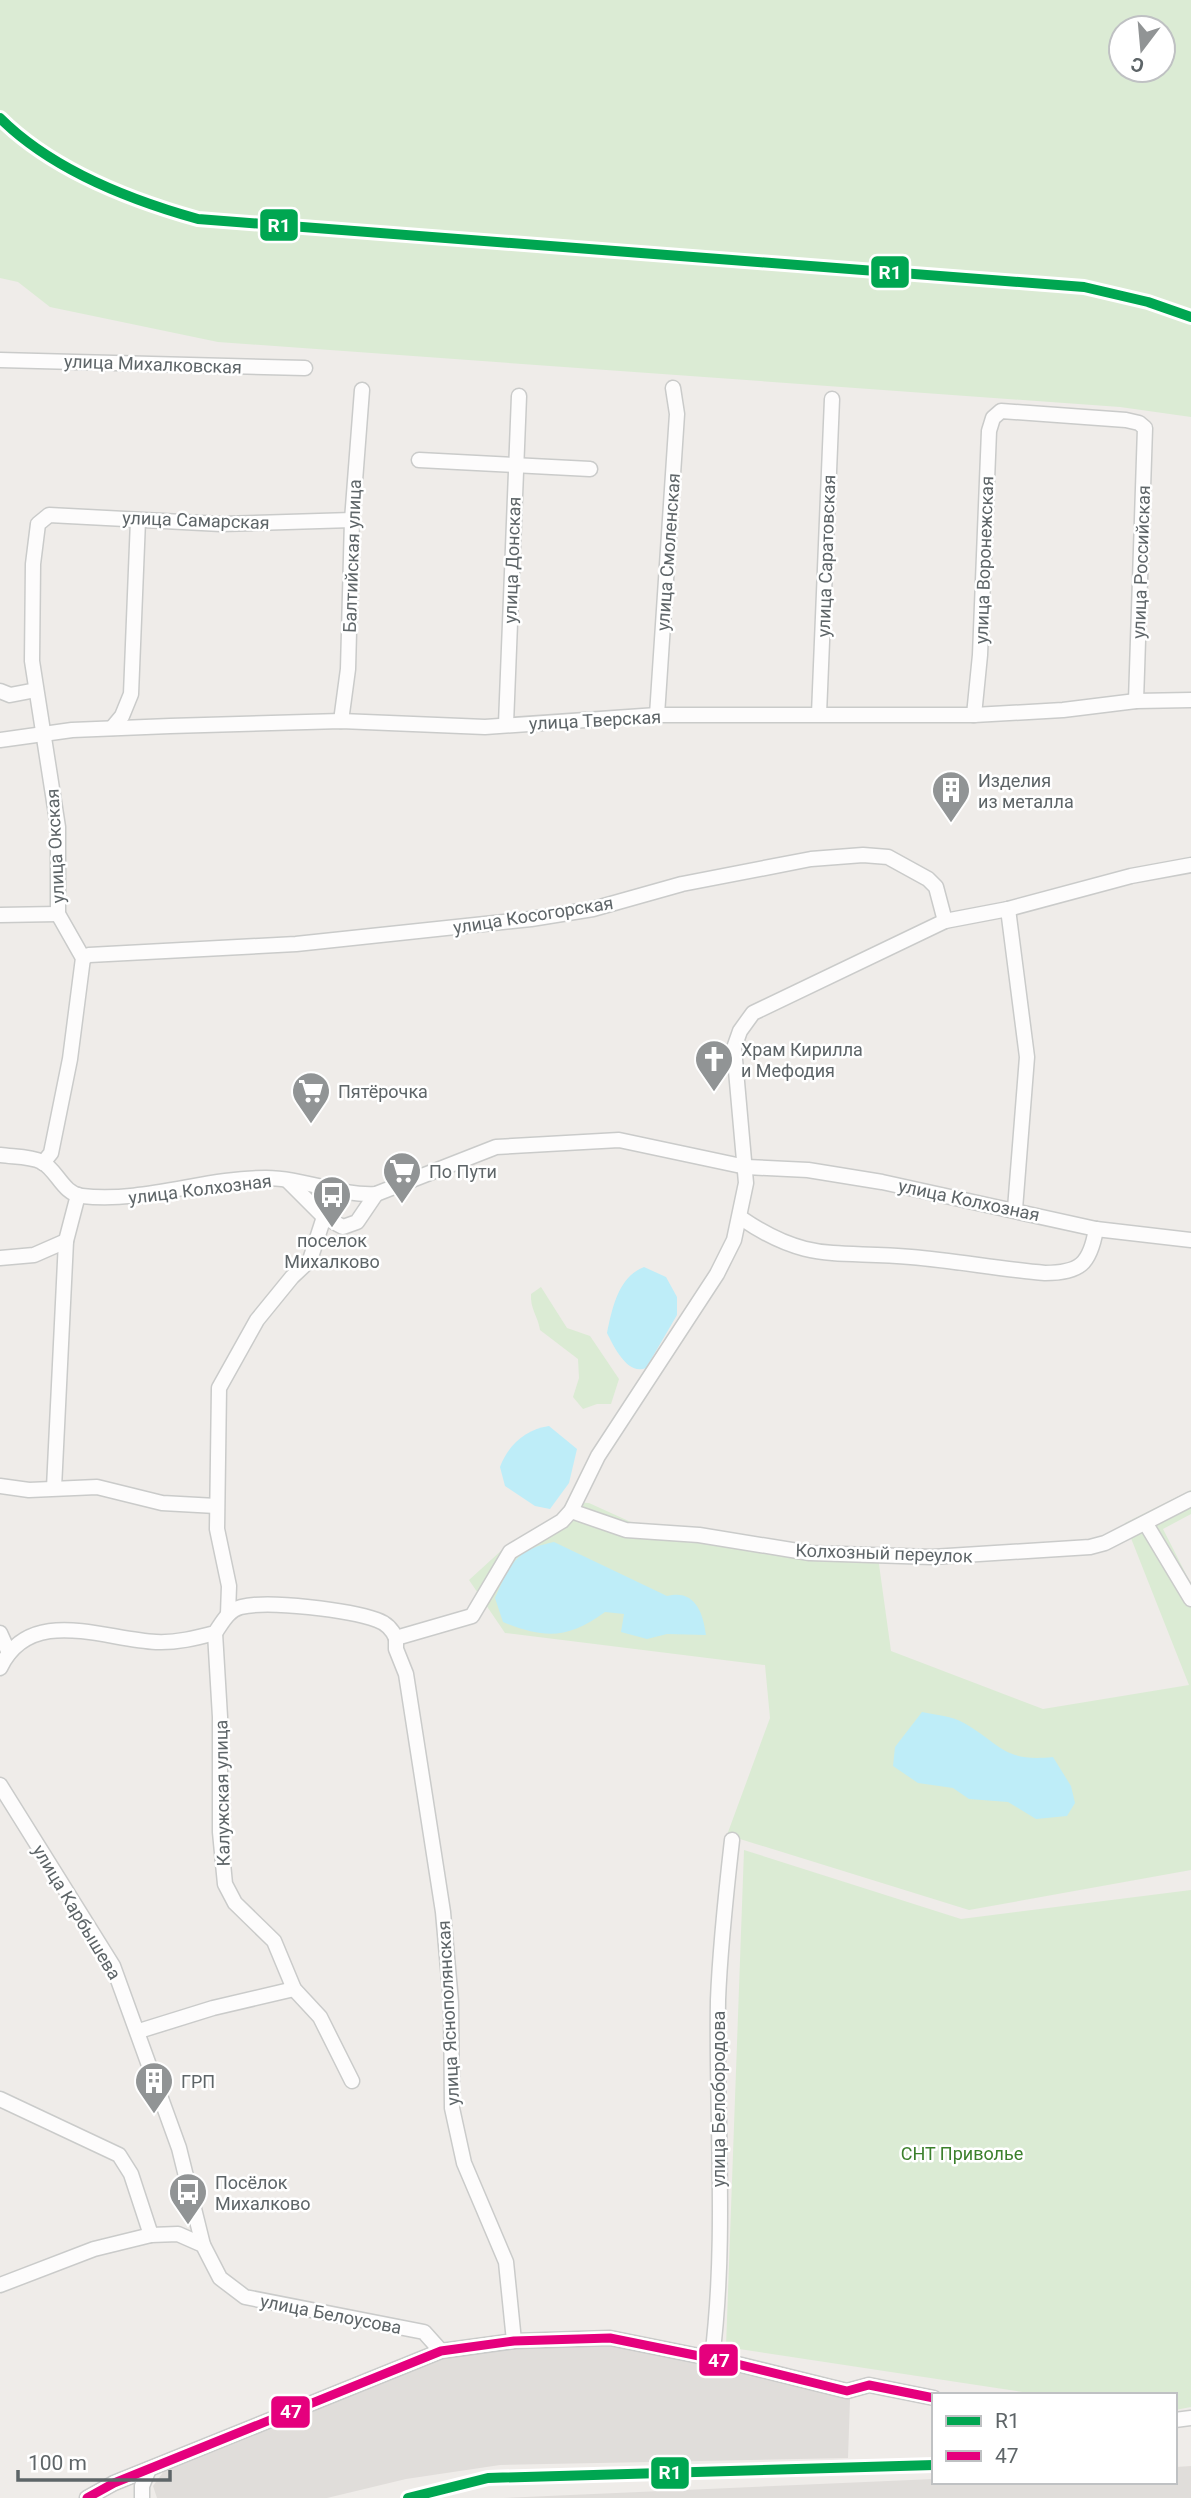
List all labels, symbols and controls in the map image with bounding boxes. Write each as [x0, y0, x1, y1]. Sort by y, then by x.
north arrow [1107, 14, 1177, 84]
text: С [1128, 52, 1147, 78]
line badge: R1 [259, 208, 299, 242]
text: R1 [267, 214, 291, 237]
line badge: R1 [870, 255, 910, 289]
text: R1 [878, 261, 902, 284]
street label: улица Михалковская [64, 350, 242, 378]
street label: улица Смоленская [652, 472, 684, 632]
street label: улица Саратовская [813, 474, 839, 638]
street label: улица Воронежская [971, 476, 997, 644]
street label: Балтийская улица [339, 479, 365, 633]
street label: улица Российская [1128, 485, 1154, 639]
street label: улица Донская [499, 496, 525, 624]
street label: улица Самарская [122, 507, 270, 533]
street label: улица Тверская [528, 706, 662, 734]
building icon: Изделия из металла [930, 769, 972, 824]
place label: Изделия из металла [978, 770, 1074, 812]
street label: улица Окская [42, 788, 68, 904]
street label: улица Косогорская [451, 892, 615, 938]
church icon: Храм Кирилла и Мефодия [693, 1038, 735, 1093]
place label: Храм Кирилла и Мефодия [741, 1039, 863, 1081]
supermarket icon: Пятёрочка [290, 1070, 332, 1125]
place label: Пятёрочка [338, 1081, 428, 1102]
supermarket icon: По Пути [381, 1150, 423, 1205]
place label: По Пути [429, 1161, 497, 1182]
street label: улица Колхозная [127, 1170, 273, 1208]
bus stop icon: поселок Михалково [311, 1174, 353, 1229]
street label: улица Колхозная [896, 1175, 1042, 1225]
place label: поселок Михалково [284, 1230, 380, 1272]
street label: Колхозный переулок [795, 1539, 973, 1567]
street label: Калужская улица [210, 1720, 234, 1866]
street label: улица Карбышева [28, 1841, 126, 1983]
street label: улица Яснополянская [433, 1920, 463, 2106]
street label: улица Белобородова [708, 2011, 729, 2187]
building icon: ГРП [133, 2060, 175, 2115]
place label: ГРП [181, 2071, 215, 2092]
park label: СНТ Приволье [901, 2143, 1023, 2164]
bus stop icon: Посёлок Михалково [167, 2171, 209, 2226]
place label: Посёлок Михалково [215, 2172, 311, 2214]
street label: улица Белоусова [259, 2290, 403, 2338]
line badge: 47 [698, 2343, 739, 2377]
text: 47 [708, 2349, 730, 2372]
legend [932, 2393, 1177, 2484]
line badge: 47 [270, 2395, 311, 2429]
text: 47 [280, 2400, 302, 2423]
text: R1 [995, 2409, 1020, 2433]
scale bar [18, 2438, 170, 2482]
text: 47 [995, 2444, 1019, 2468]
text: 100 m [28, 2451, 87, 2475]
line badge: R1 [650, 2456, 690, 2490]
text: R1 [658, 2461, 682, 2484]

